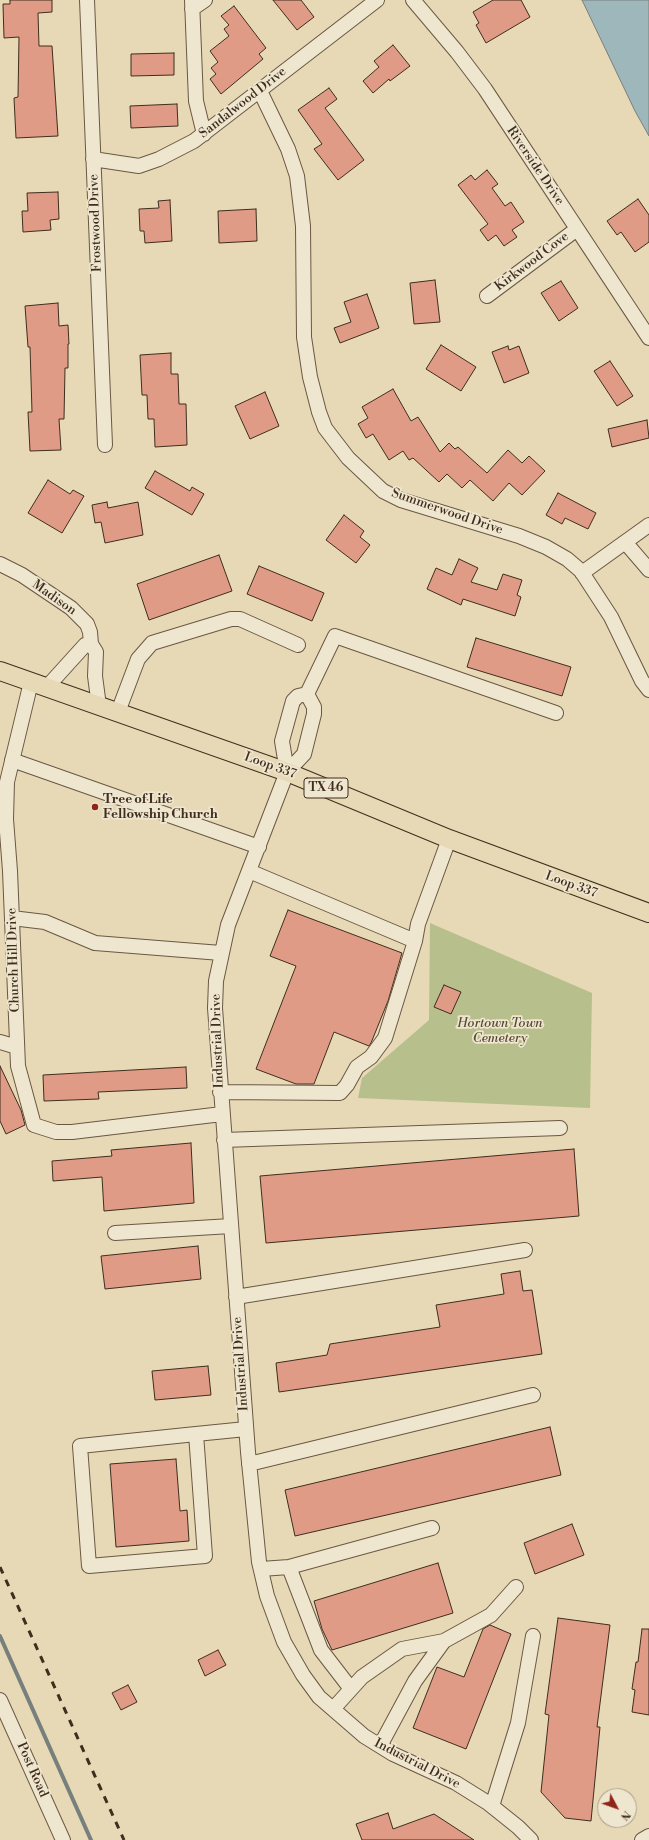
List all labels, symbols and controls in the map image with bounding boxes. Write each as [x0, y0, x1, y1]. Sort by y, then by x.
street label: Sandalwood Drive [196, 64, 290, 142]
street label: Riverside Drive [503, 124, 567, 208]
street label: Frostwood Drive [86, 174, 106, 272]
street label: Kirkwood Cove [492, 229, 572, 295]
street label: Summerwood Drive [389, 486, 505, 538]
street label: Madison [29, 577, 79, 619]
street label: Loop 337 [242, 749, 298, 783]
road number: TX 46 [304, 778, 348, 798]
place label: Tree of Life Fellowship Church [103, 792, 218, 823]
marker: Tree of Life Fellowship Church [90, 802, 100, 812]
street label: Loop 337 [543, 868, 599, 902]
street label: Church Hill Drive [4, 907, 24, 1013]
street label: Industrial Drive [209, 994, 227, 1088]
park label: Hortown Town Cemetery [457, 1016, 543, 1047]
street label: Industrial Drive [230, 1316, 252, 1412]
street label: Industrial Drive [371, 1736, 463, 1792]
street label: Post Road [13, 1740, 51, 1800]
north arrow [597, 1788, 637, 1828]
text: N [617, 1807, 633, 1823]

